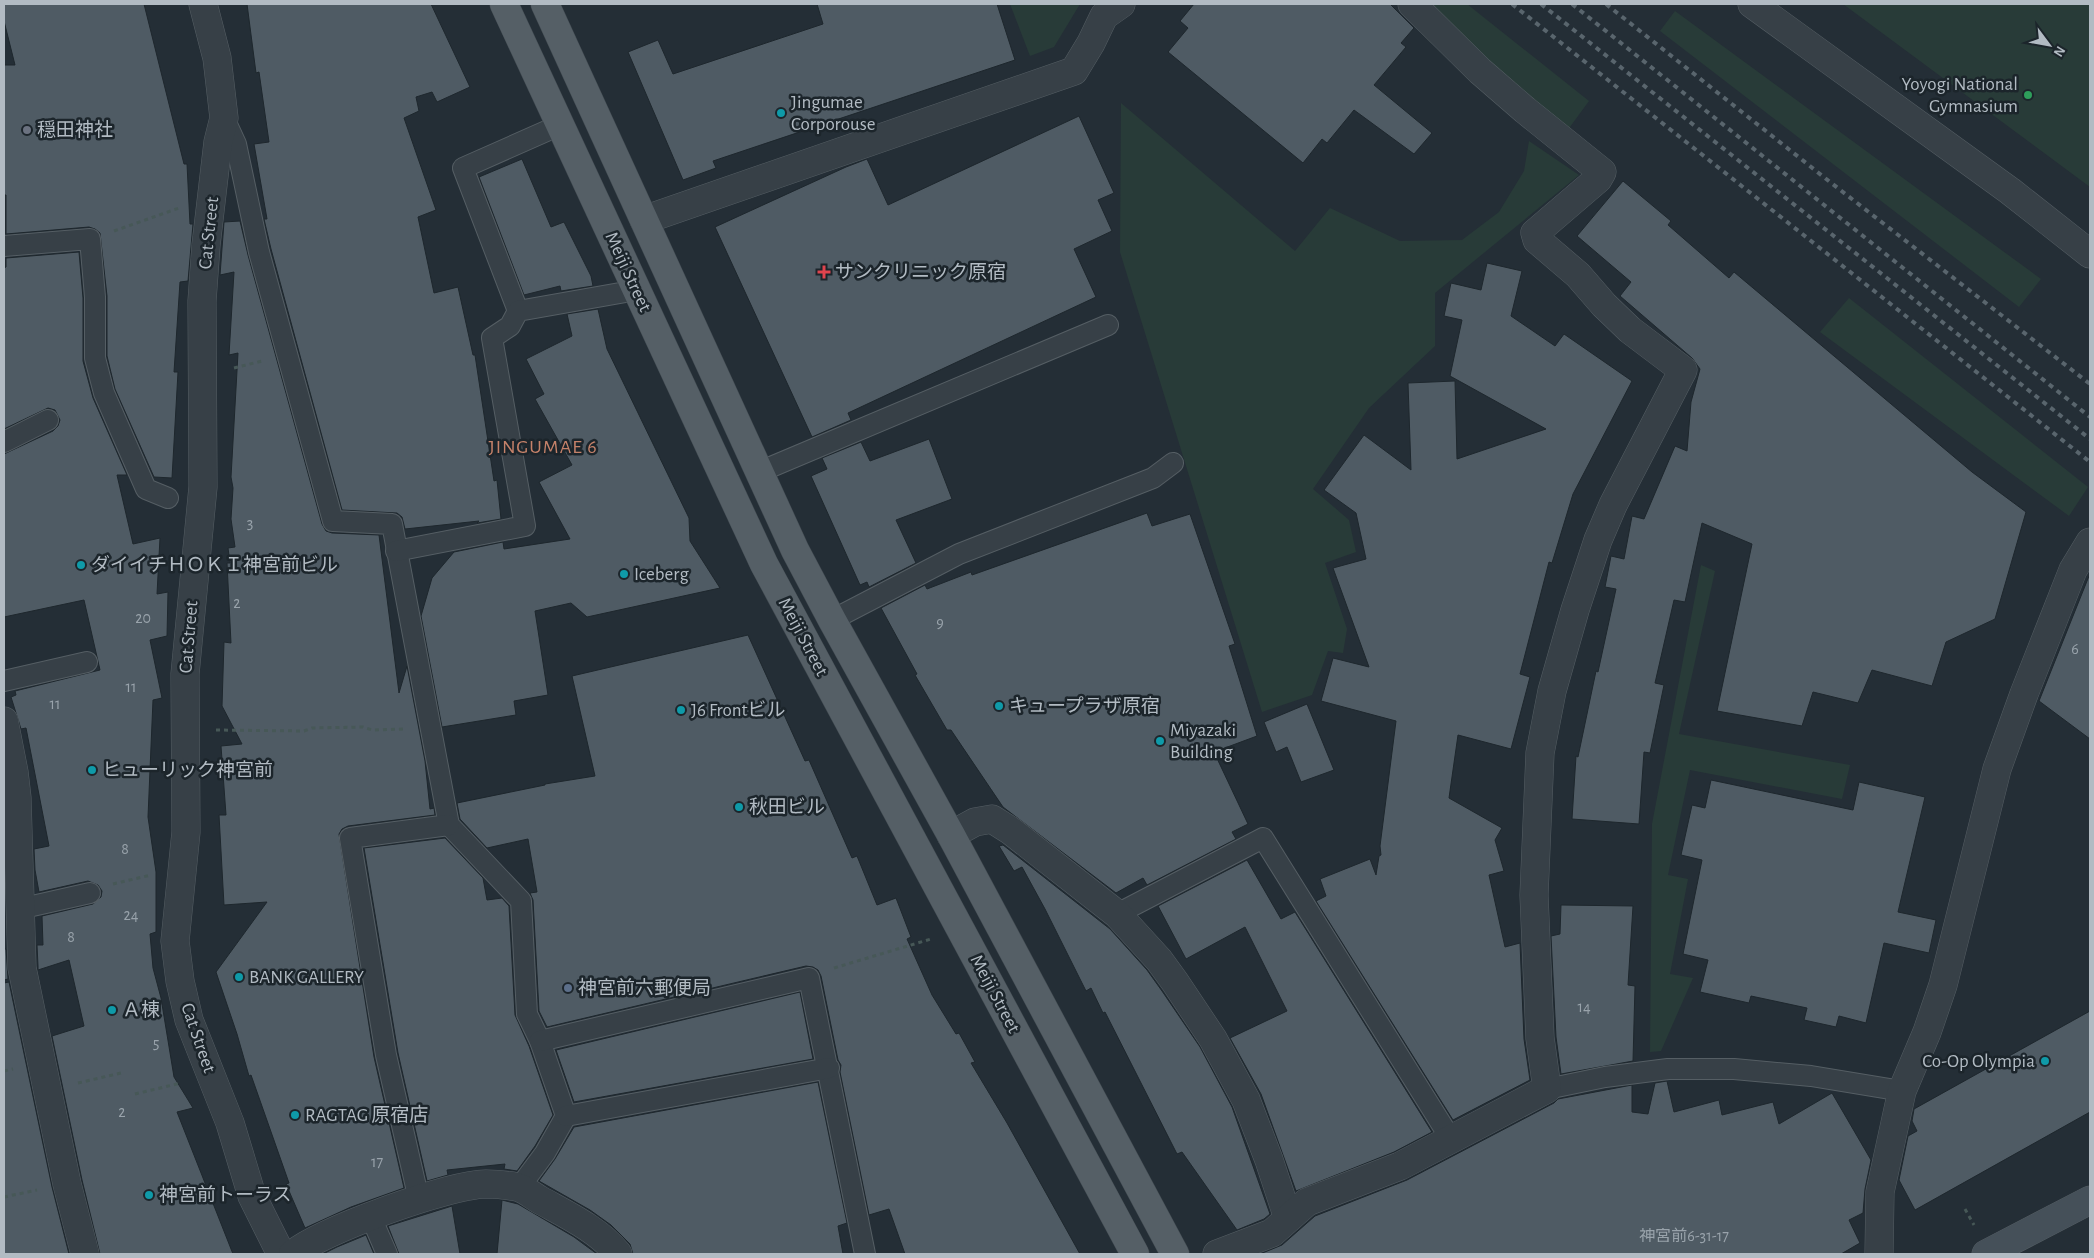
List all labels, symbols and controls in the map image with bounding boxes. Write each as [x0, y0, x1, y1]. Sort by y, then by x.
north arrow [2024, 20, 2074, 70]
text: N [2051, 44, 2068, 59]
place label: Yoyogi National Gymnasium [1902, 75, 2018, 116]
marker: Yoyogi National Gymnasium [2022, 89, 2034, 101]
place label: Jingumae Corporouse [791, 93, 876, 134]
marker: Jingumae Corporouse [775, 107, 787, 119]
place label: 穏田神社 [37, 119, 113, 140]
marker: 穏田神社 [21, 124, 33, 136]
street label: Cat Street [196, 196, 222, 270]
street label: Meiji Street [601, 229, 655, 315]
place label: サンクリニック原宿 [835, 262, 1006, 282]
marker: サンクリニック原宿 [817, 265, 831, 279]
district label: JINGUMAE 6 [488, 437, 598, 457]
house number: 3 [247, 515, 253, 531]
place label: ダイイチＨＯＫＩ神宮前ビル [91, 554, 338, 575]
marker: ダイイチＨＯＫＩ神宮前ビル [75, 559, 87, 571]
place label: Iceberg [634, 565, 689, 584]
marker: Iceberg [618, 568, 630, 580]
house number: 2 [233, 595, 241, 611]
street label: Meiji Street [775, 595, 831, 679]
street label: Cat Street [176, 600, 202, 674]
house number: 20 [135, 610, 151, 626]
house number: 9 [936, 615, 944, 631]
house number: 6 [2071, 641, 2079, 657]
house number: 11 [125, 679, 137, 695]
house number: 11 [49, 696, 61, 712]
place label: キュープラザ原宿 [1009, 696, 1160, 716]
place label: J6 Frontビル [691, 700, 786, 720]
marker: キュープラザ原宿 [993, 700, 1005, 712]
marker: J6 Frontビル [675, 704, 687, 716]
place label: Miyazaki Building [1170, 721, 1236, 762]
marker: Miyazaki Building [1154, 735, 1166, 747]
place label: ヒューリック神宮前 [102, 759, 273, 780]
marker: ヒューリック神宮前 [86, 764, 98, 776]
place label: 秋田ビル [749, 797, 825, 817]
marker: 秋田ビル [733, 801, 745, 813]
house number: 8 [121, 841, 129, 857]
house number: 24 [124, 907, 139, 923]
house number: 8 [67, 929, 75, 945]
street label: Meiji Street [967, 952, 1023, 1036]
place label: BANK GALLERY [249, 968, 364, 987]
marker: BANK GALLERY [233, 971, 245, 983]
place label: 神宮前六郵便局 [578, 977, 711, 998]
marker: 神宮前六郵便局 [562, 982, 574, 994]
place label: Ａ棟 [122, 999, 160, 1020]
house number: 14 [1577, 999, 1591, 1015]
street label: Cat Street [177, 1001, 219, 1075]
marker: Ａ棟 [106, 1004, 118, 1016]
house number: 5 [153, 1035, 159, 1051]
place label: Co-Op Olympia [1922, 1052, 2035, 1071]
marker: Co-Op Olympia [2039, 1055, 2051, 1067]
house number: 2 [118, 1104, 126, 1120]
place label: RAGTAG 原宿店 [305, 1104, 428, 1125]
marker: RAGTAG 原宿店 [289, 1109, 301, 1121]
house number: 17 [371, 1154, 383, 1170]
place label: 神宮前トーラス [159, 1184, 292, 1205]
marker: 神宮前トーラス [143, 1189, 155, 1201]
house number: 神宮前6-31-17 [1639, 1227, 1729, 1244]

